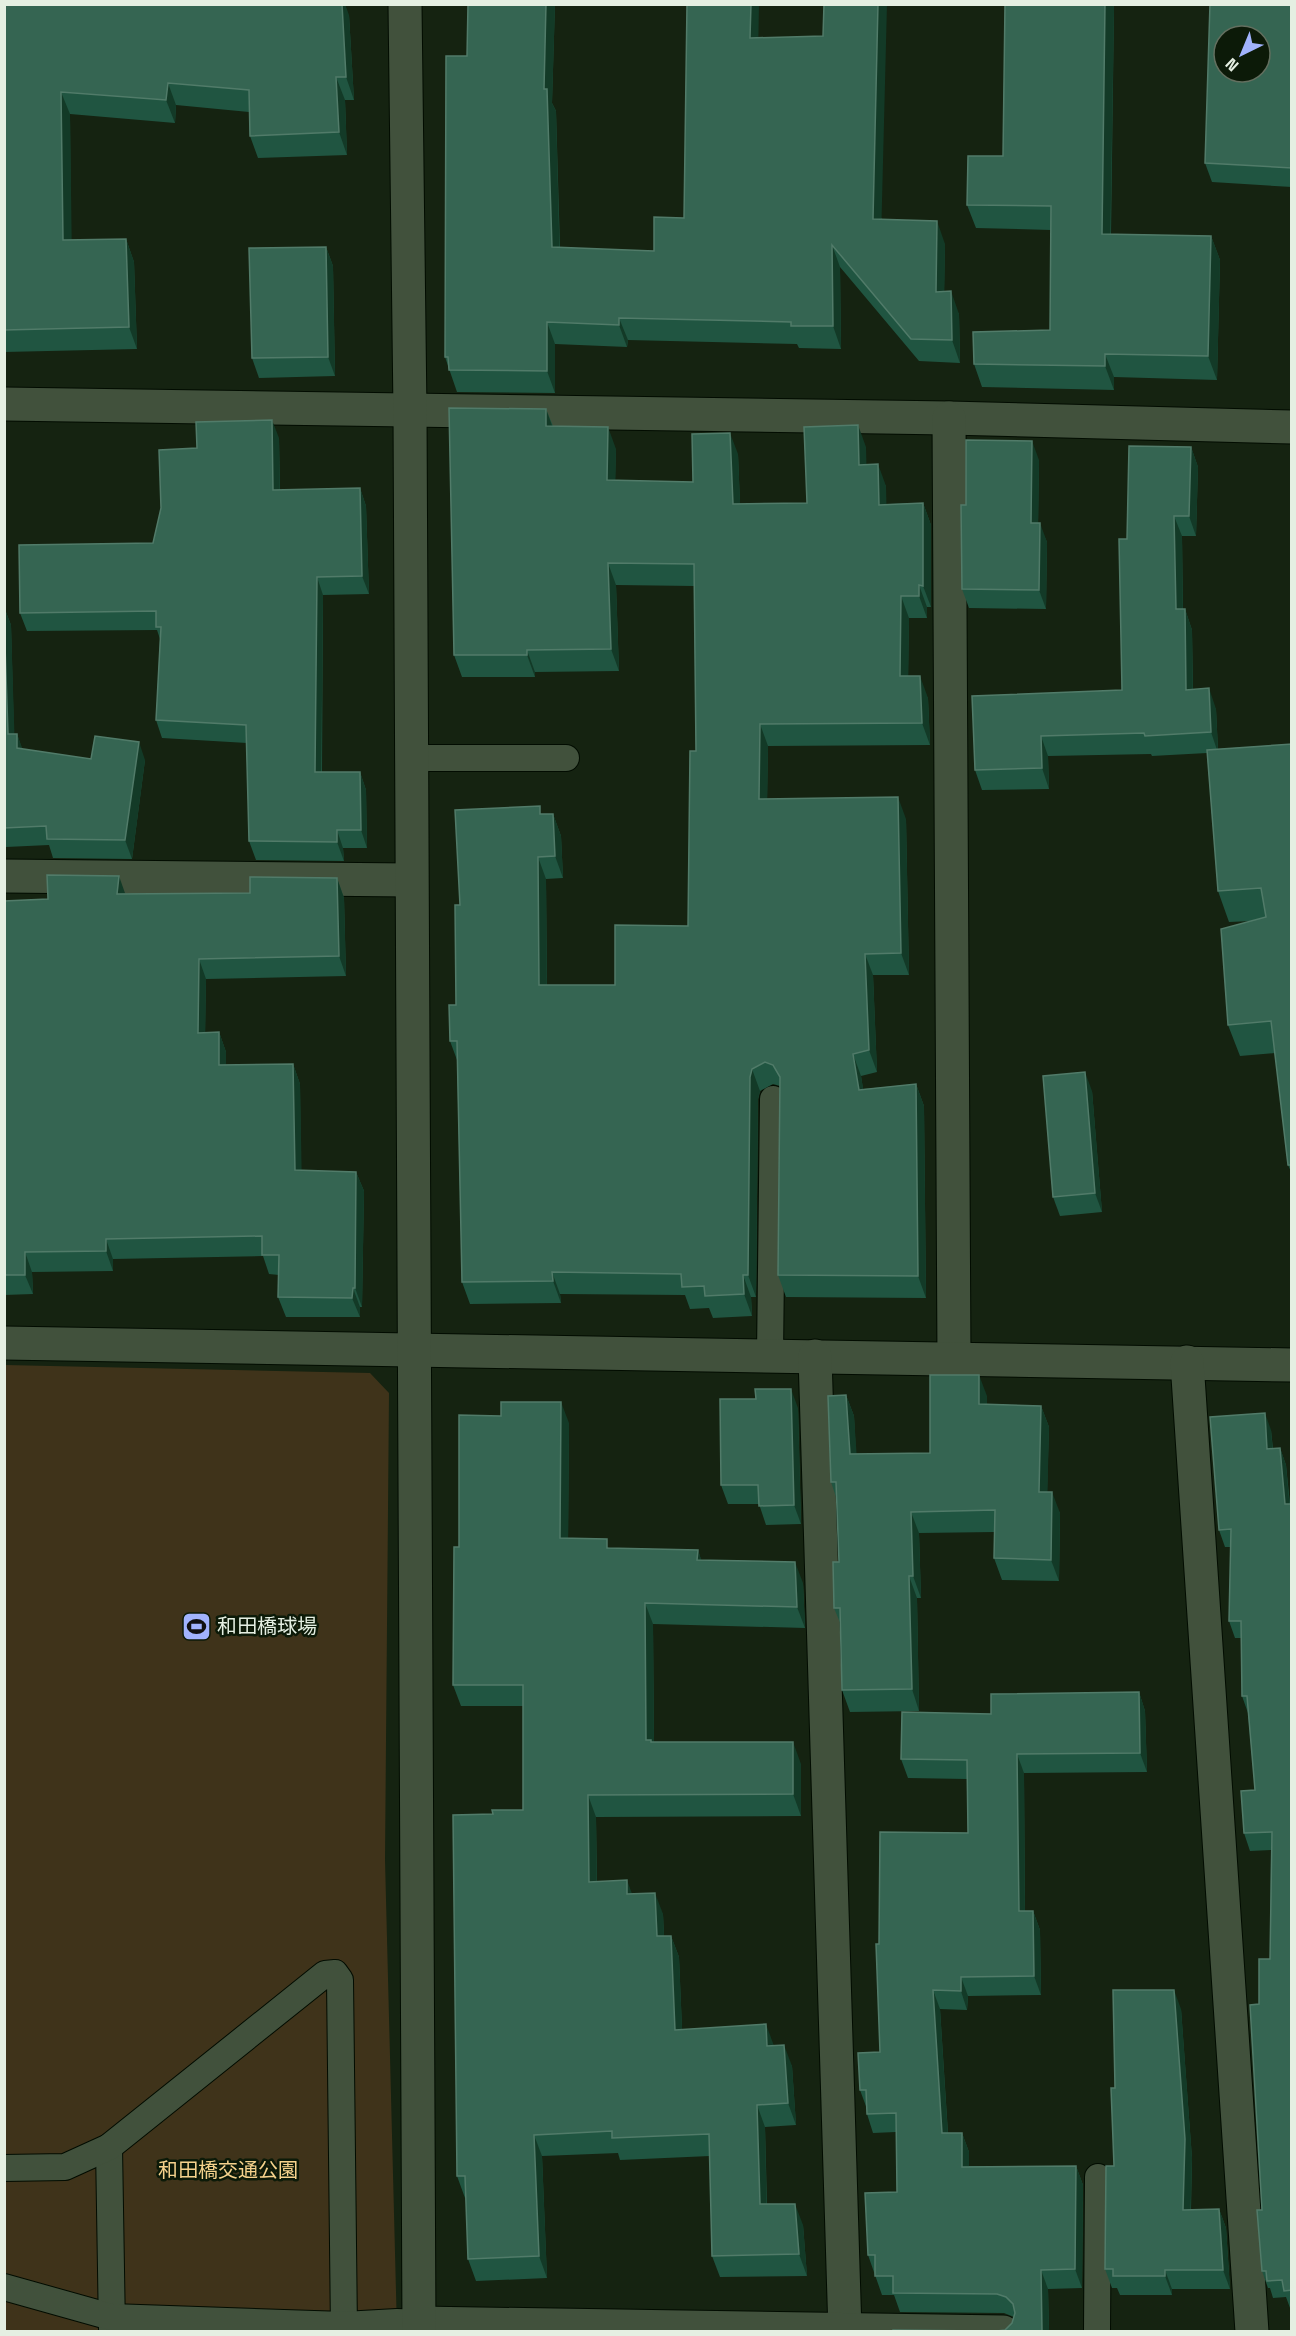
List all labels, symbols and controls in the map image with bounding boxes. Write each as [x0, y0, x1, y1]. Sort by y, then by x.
north arrow [1212, 24, 1272, 84]
text: N [1221, 53, 1243, 76]
sports icon: 和田橋球場 [180, 1610, 212, 1642]
place label: 和田橋球場 [217, 1613, 317, 1639]
park label: 和田橋交通公園 [158, 2157, 298, 2183]

